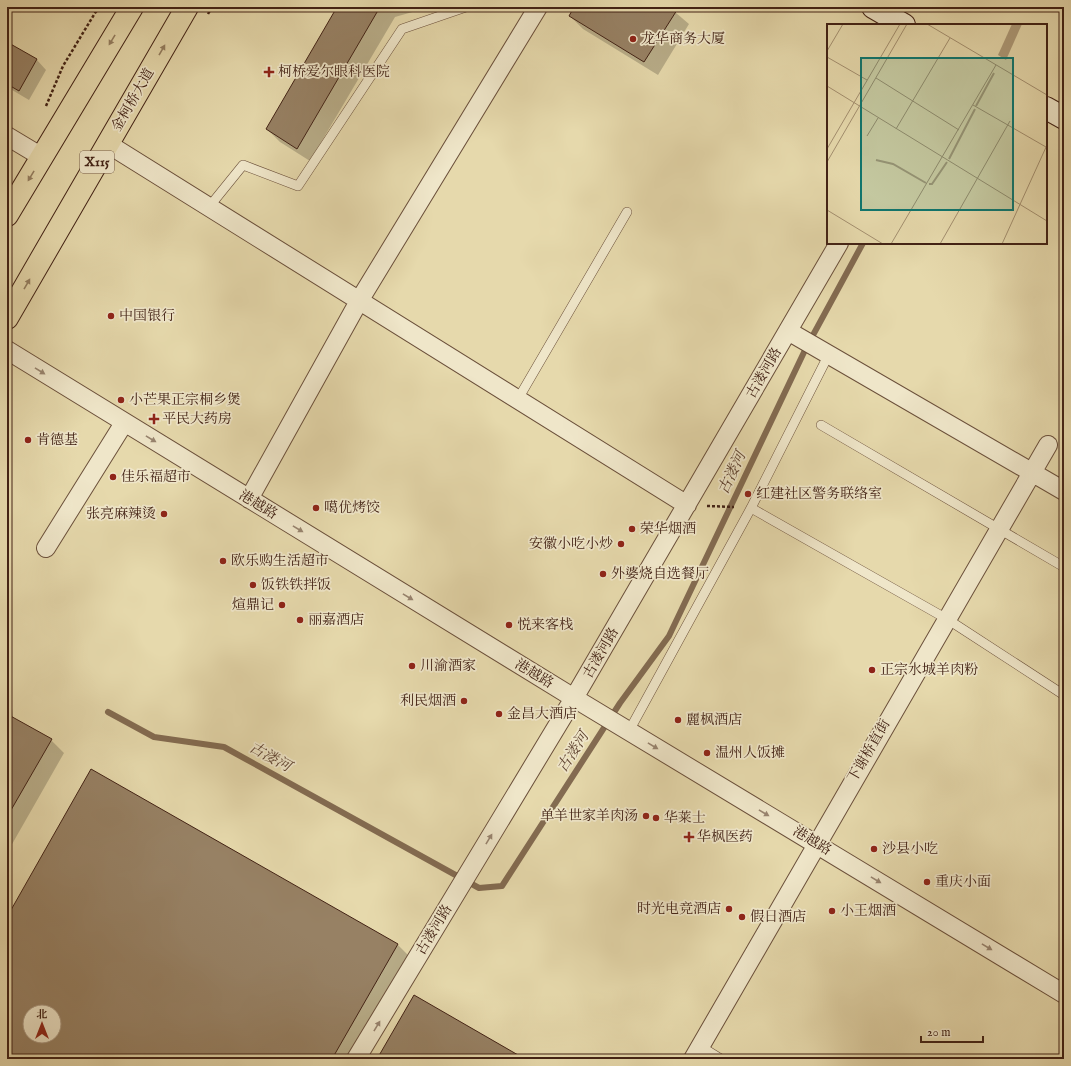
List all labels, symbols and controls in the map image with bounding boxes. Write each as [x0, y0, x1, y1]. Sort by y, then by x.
inset map [827, 24, 1047, 244]
place label: 龙华商务大厦 [641, 30, 725, 48]
one-way arrow [108, 34, 115, 46]
marker: 龙华商务大厦 [628, 34, 638, 44]
one-way arrow [158, 44, 165, 56]
place label: 柯桥爱尔眼科医院 [278, 63, 390, 81]
street label: 金柯桥大道 [108, 65, 158, 135]
marker: 柯桥爱尔眼科医院 [263, 66, 275, 78]
road number: X115 [80, 151, 114, 173]
one-way arrow [27, 170, 34, 182]
one-way arrow [23, 278, 30, 290]
place label: 中国银行 [119, 307, 175, 325]
marker: 中国银行 [106, 311, 116, 321]
street label: 古溇河路 [742, 344, 786, 402]
one-way arrow [34, 368, 46, 375]
place label: 小芒果正宗桐乡煲 [129, 391, 241, 409]
marker: 小芒果正宗桐乡煲 [116, 395, 126, 405]
place label: 平民大药房 [162, 410, 232, 428]
marker: 平民大药房 [149, 414, 159, 424]
place label: 肯德基 [36, 431, 78, 449]
marker: 肯德基 [23, 435, 33, 445]
one-way arrow [145, 436, 157, 443]
water label: 古溇河 [714, 446, 751, 497]
place label: 佳乐福超市 [121, 468, 191, 486]
marker: 佳乐福超市 [108, 472, 118, 482]
place label: 红建社区警务联络室 [756, 485, 882, 503]
street label: 港越路 [235, 486, 281, 524]
marker: 红建社区警务联络室 [743, 489, 753, 499]
place label: 噶优烤饺 [324, 499, 380, 517]
marker: 噶优烤饺 [311, 503, 321, 513]
place label: 张亮麻辣烫 [86, 505, 156, 523]
marker: 张亮麻辣烫 [159, 509, 169, 519]
place label: 荣华烟酒 [640, 520, 696, 538]
marker: 荣华烟酒 [627, 524, 637, 534]
one-way arrow [293, 525, 303, 533]
place label: 安徽小吃小炒 [529, 535, 613, 553]
marker: 安徽小吃小炒 [616, 539, 626, 549]
place label: 欧乐购生活超市 [231, 552, 329, 570]
marker: 欧乐购生活超市 [218, 556, 228, 566]
place label: 外婆烧自选餐厅 [611, 565, 709, 583]
marker: 外婆烧自选餐厅 [598, 569, 608, 579]
place label: 饭铁铁拌饭 [261, 576, 331, 594]
marker: 饭铁铁拌饭 [248, 580, 258, 590]
one-way arrow [402, 593, 414, 600]
place label: 煊鼎记 [232, 596, 274, 614]
marker: 煊鼎记 [277, 600, 287, 610]
place label: 丽嘉酒店 [308, 611, 364, 629]
marker: 丽嘉酒店 [295, 615, 305, 625]
place label: 悦来客栈 [517, 616, 573, 634]
marker: 悦来客栈 [504, 620, 514, 630]
street label: 古溇河路 [579, 624, 623, 682]
street label: 港越路 [511, 655, 557, 693]
place label: 川渝酒家 [420, 657, 476, 675]
marker: 川渝酒家 [407, 661, 417, 671]
place label: 正宗水城羊肉粉 [880, 661, 978, 679]
marker: 正宗水城羊肉粉 [867, 665, 877, 675]
place label: 利民烟酒 [400, 692, 456, 710]
marker: 利民烟酒 [459, 696, 469, 706]
place label: 金昌大酒店 [507, 705, 577, 723]
marker: 金昌大酒店 [494, 709, 504, 719]
place label: 麗枫酒店 [686, 711, 742, 729]
marker: 麗枫酒店 [673, 715, 683, 725]
street label: 下谢桥直街 [844, 716, 894, 786]
water label: 古溇河 [553, 725, 595, 776]
water label: 古溇河 [246, 738, 297, 778]
one-way arrow [647, 742, 659, 749]
place label: 温州人饭摊 [715, 744, 785, 762]
marker: 温州人饭摊 [702, 748, 712, 758]
place label: 单羊世家羊肉汤 [540, 807, 638, 825]
place label: 华莱士 [664, 809, 706, 827]
one-way arrow [758, 809, 770, 816]
marker: 单羊世家羊肉汤 [641, 811, 651, 821]
marker: 华莱士 [651, 813, 661, 823]
street label: 港越路 [789, 822, 835, 860]
place label: 华枫医药 [697, 828, 753, 846]
marker: 华枫医药 [684, 832, 694, 842]
one-way arrow [486, 833, 493, 845]
place label: 沙县小吃 [882, 840, 938, 858]
marker: 沙县小吃 [869, 844, 879, 854]
place label: 重庆小面 [935, 873, 991, 891]
one-way arrow [871, 876, 881, 884]
marker: 重庆小面 [922, 877, 932, 887]
place label: 时光电竞酒店 [637, 900, 721, 918]
street label: 古溇河路 [412, 901, 456, 959]
place label: 小王烟酒 [840, 902, 896, 920]
marker: 时光电竞酒店 [724, 904, 734, 914]
marker: 小王烟酒 [827, 906, 837, 916]
place label: 假日酒店 [750, 908, 806, 926]
marker: 假日酒店 [737, 912, 747, 922]
one-way arrow [981, 944, 993, 951]
north arrow [22, 1004, 62, 1044]
text: 北 [37, 1008, 48, 1022]
scale bar [921, 1018, 983, 1044]
one-way arrow [373, 1020, 380, 1032]
text: 20 m [927, 1025, 950, 1040]

